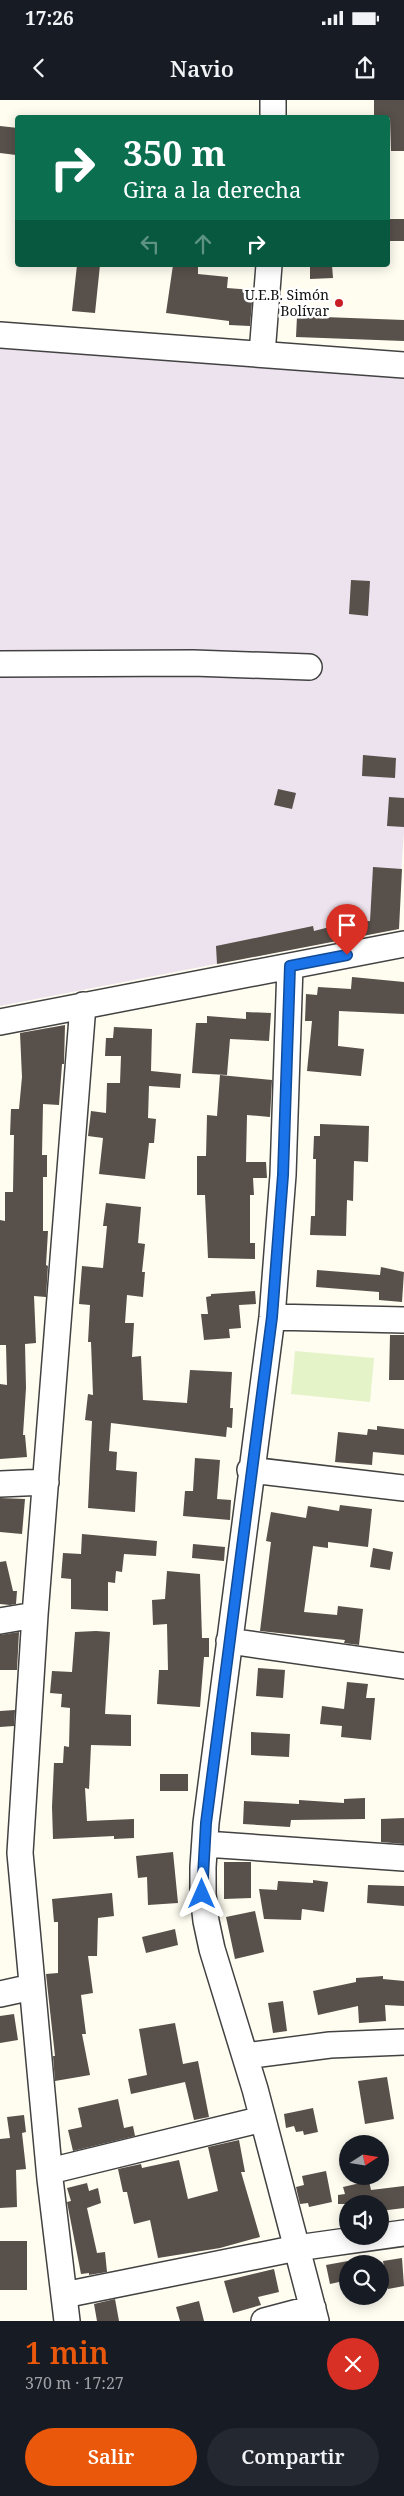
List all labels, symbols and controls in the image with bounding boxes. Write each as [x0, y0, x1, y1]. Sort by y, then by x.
text: 17:26 [25, 5, 74, 31]
text: Navio [170, 53, 234, 83]
icon: back [25, 54, 53, 82]
icon: share [351, 54, 379, 82]
text: 350 m [123, 129, 226, 176]
icon: right [40, 135, 105, 200]
text: Gira a la derecha [123, 174, 301, 204]
icon: left [136, 230, 164, 258]
icon: ahead [189, 230, 217, 258]
icon: right [242, 230, 270, 258]
place label: U.E.B. Simón Bolívar [245, 285, 329, 320]
marker: U.E.B. Simón Bolívar [333, 297, 345, 309]
pin [326, 904, 368, 955]
icon: arrive [333, 911, 361, 939]
position arrow [175, 1867, 227, 1919]
north arrow [339, 2135, 389, 2185]
map controls [339, 2135, 389, 2305]
button: sound [339, 2195, 389, 2245]
button: search [339, 2255, 389, 2305]
text: 1 min [25, 2332, 109, 2373]
button: close [327, 2338, 379, 2390]
text: 370 m · 17:27 [25, 2372, 124, 2394]
button: Salir [25, 2428, 197, 2486]
button: Compartir [207, 2428, 379, 2486]

